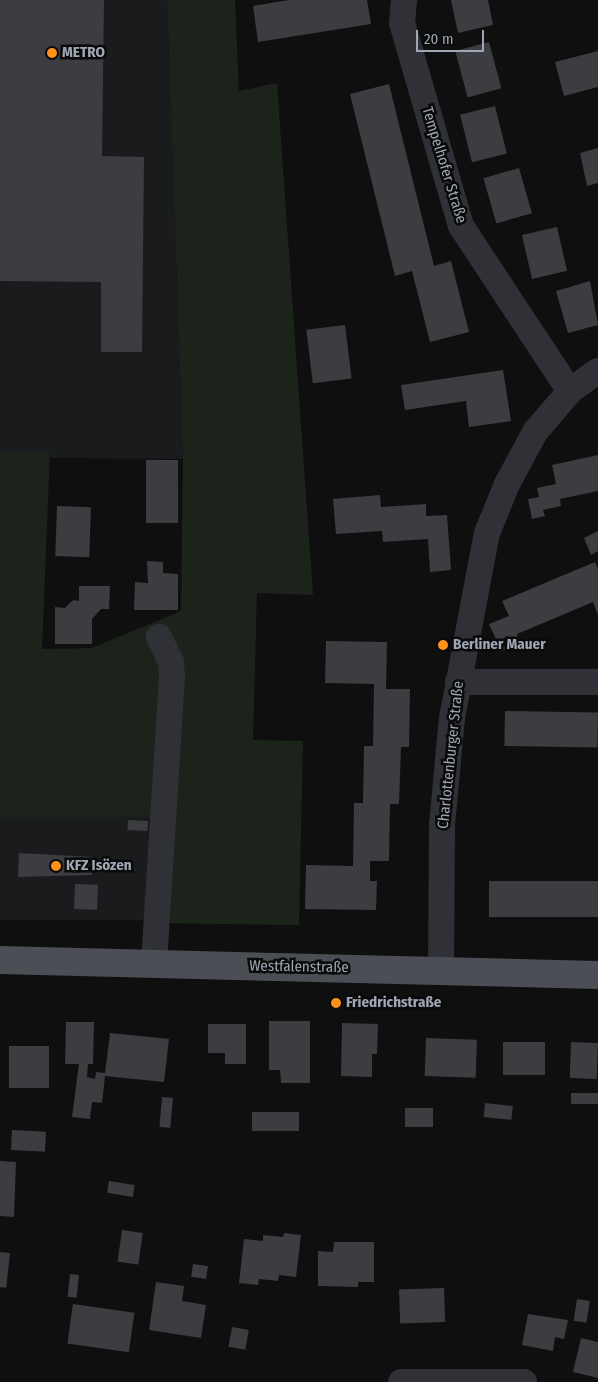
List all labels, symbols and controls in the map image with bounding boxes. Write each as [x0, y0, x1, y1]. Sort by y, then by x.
scale bar [418, 20, 486, 52]
text: 20 m [424, 30, 454, 48]
place label: METRO [62, 44, 105, 62]
marker: METRO [46, 47, 58, 59]
street label: Tempelhofer Straße [418, 105, 470, 225]
place label: Berliner Mauer [453, 636, 546, 654]
marker: Berliner Mauer [437, 639, 449, 651]
street label: Charlottenburger Straße [434, 680, 468, 830]
place label: KFZ Isözen [66, 857, 132, 875]
marker: KFZ Isözen [50, 860, 62, 872]
street label: Westfalenstraße [249, 957, 349, 977]
place label: Friedrichstraße [346, 994, 441, 1012]
marker: Friedrichstraße [330, 997, 342, 1009]

